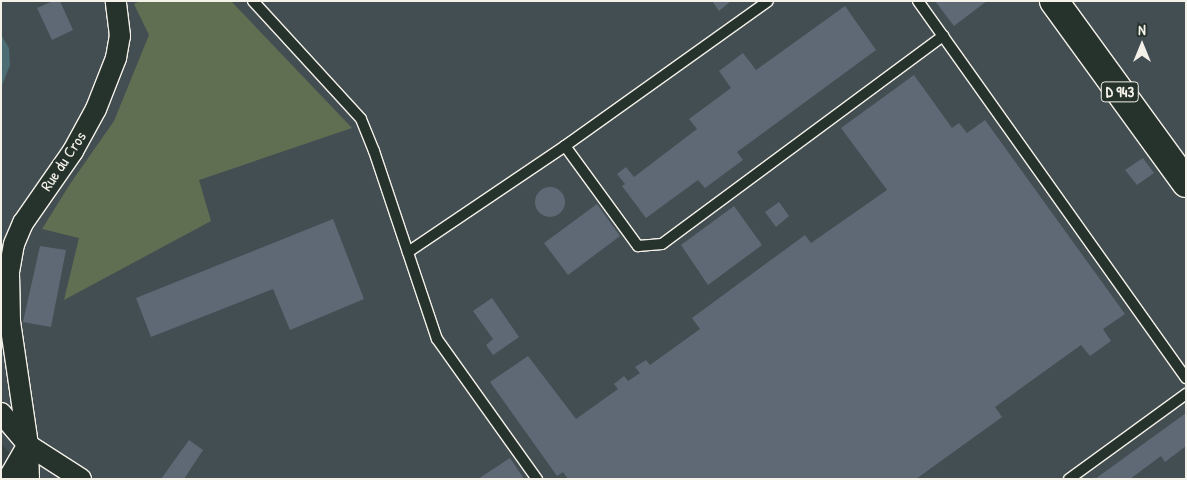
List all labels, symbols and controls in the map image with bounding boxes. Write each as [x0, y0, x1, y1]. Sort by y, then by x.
north arrow [1117, 20, 1167, 70]
text: N [1138, 20, 1146, 39]
road number: D 943 [1100, 80, 1140, 104]
street label: Rue du Cros [36, 128, 90, 194]

